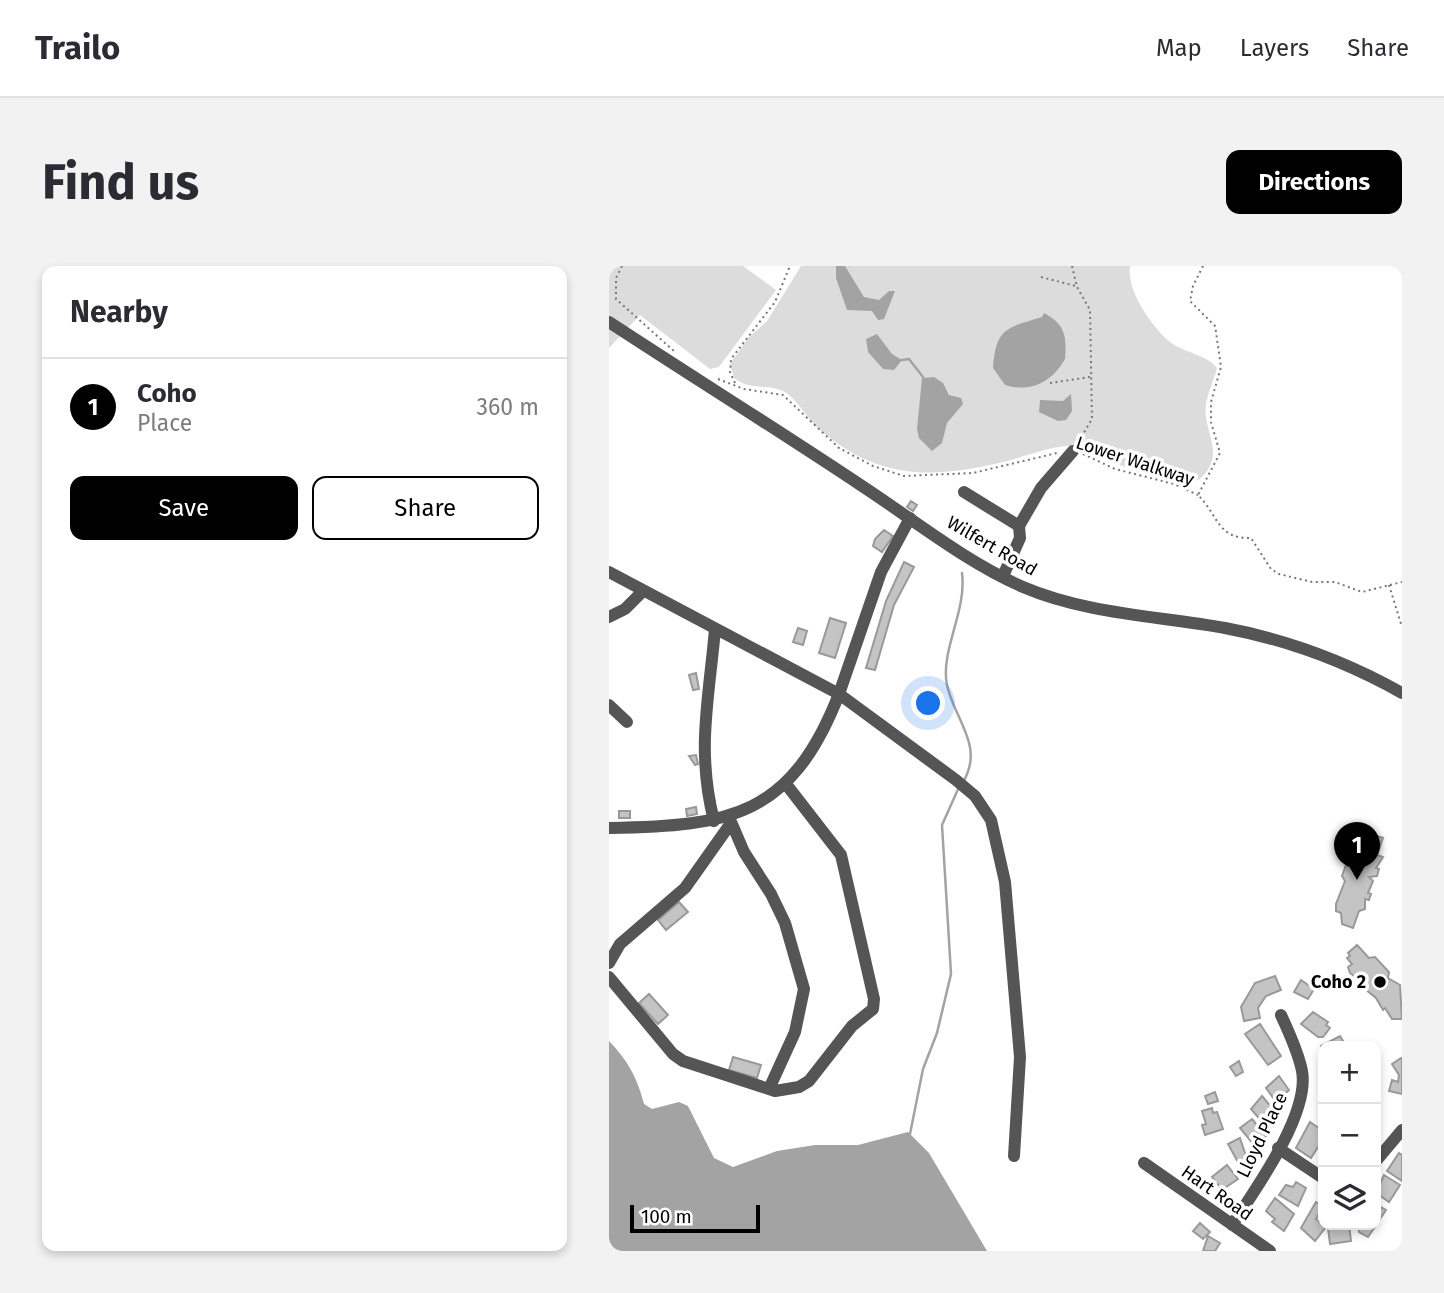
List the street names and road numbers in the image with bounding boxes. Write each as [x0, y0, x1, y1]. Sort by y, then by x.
street label: Lower Walkway [1073, 432, 1197, 491]
street label: Wilfert Road [943, 511, 1041, 581]
street label: Lloyd Place [1232, 1089, 1292, 1181]
street label: Hart Road [1177, 1161, 1257, 1225]

